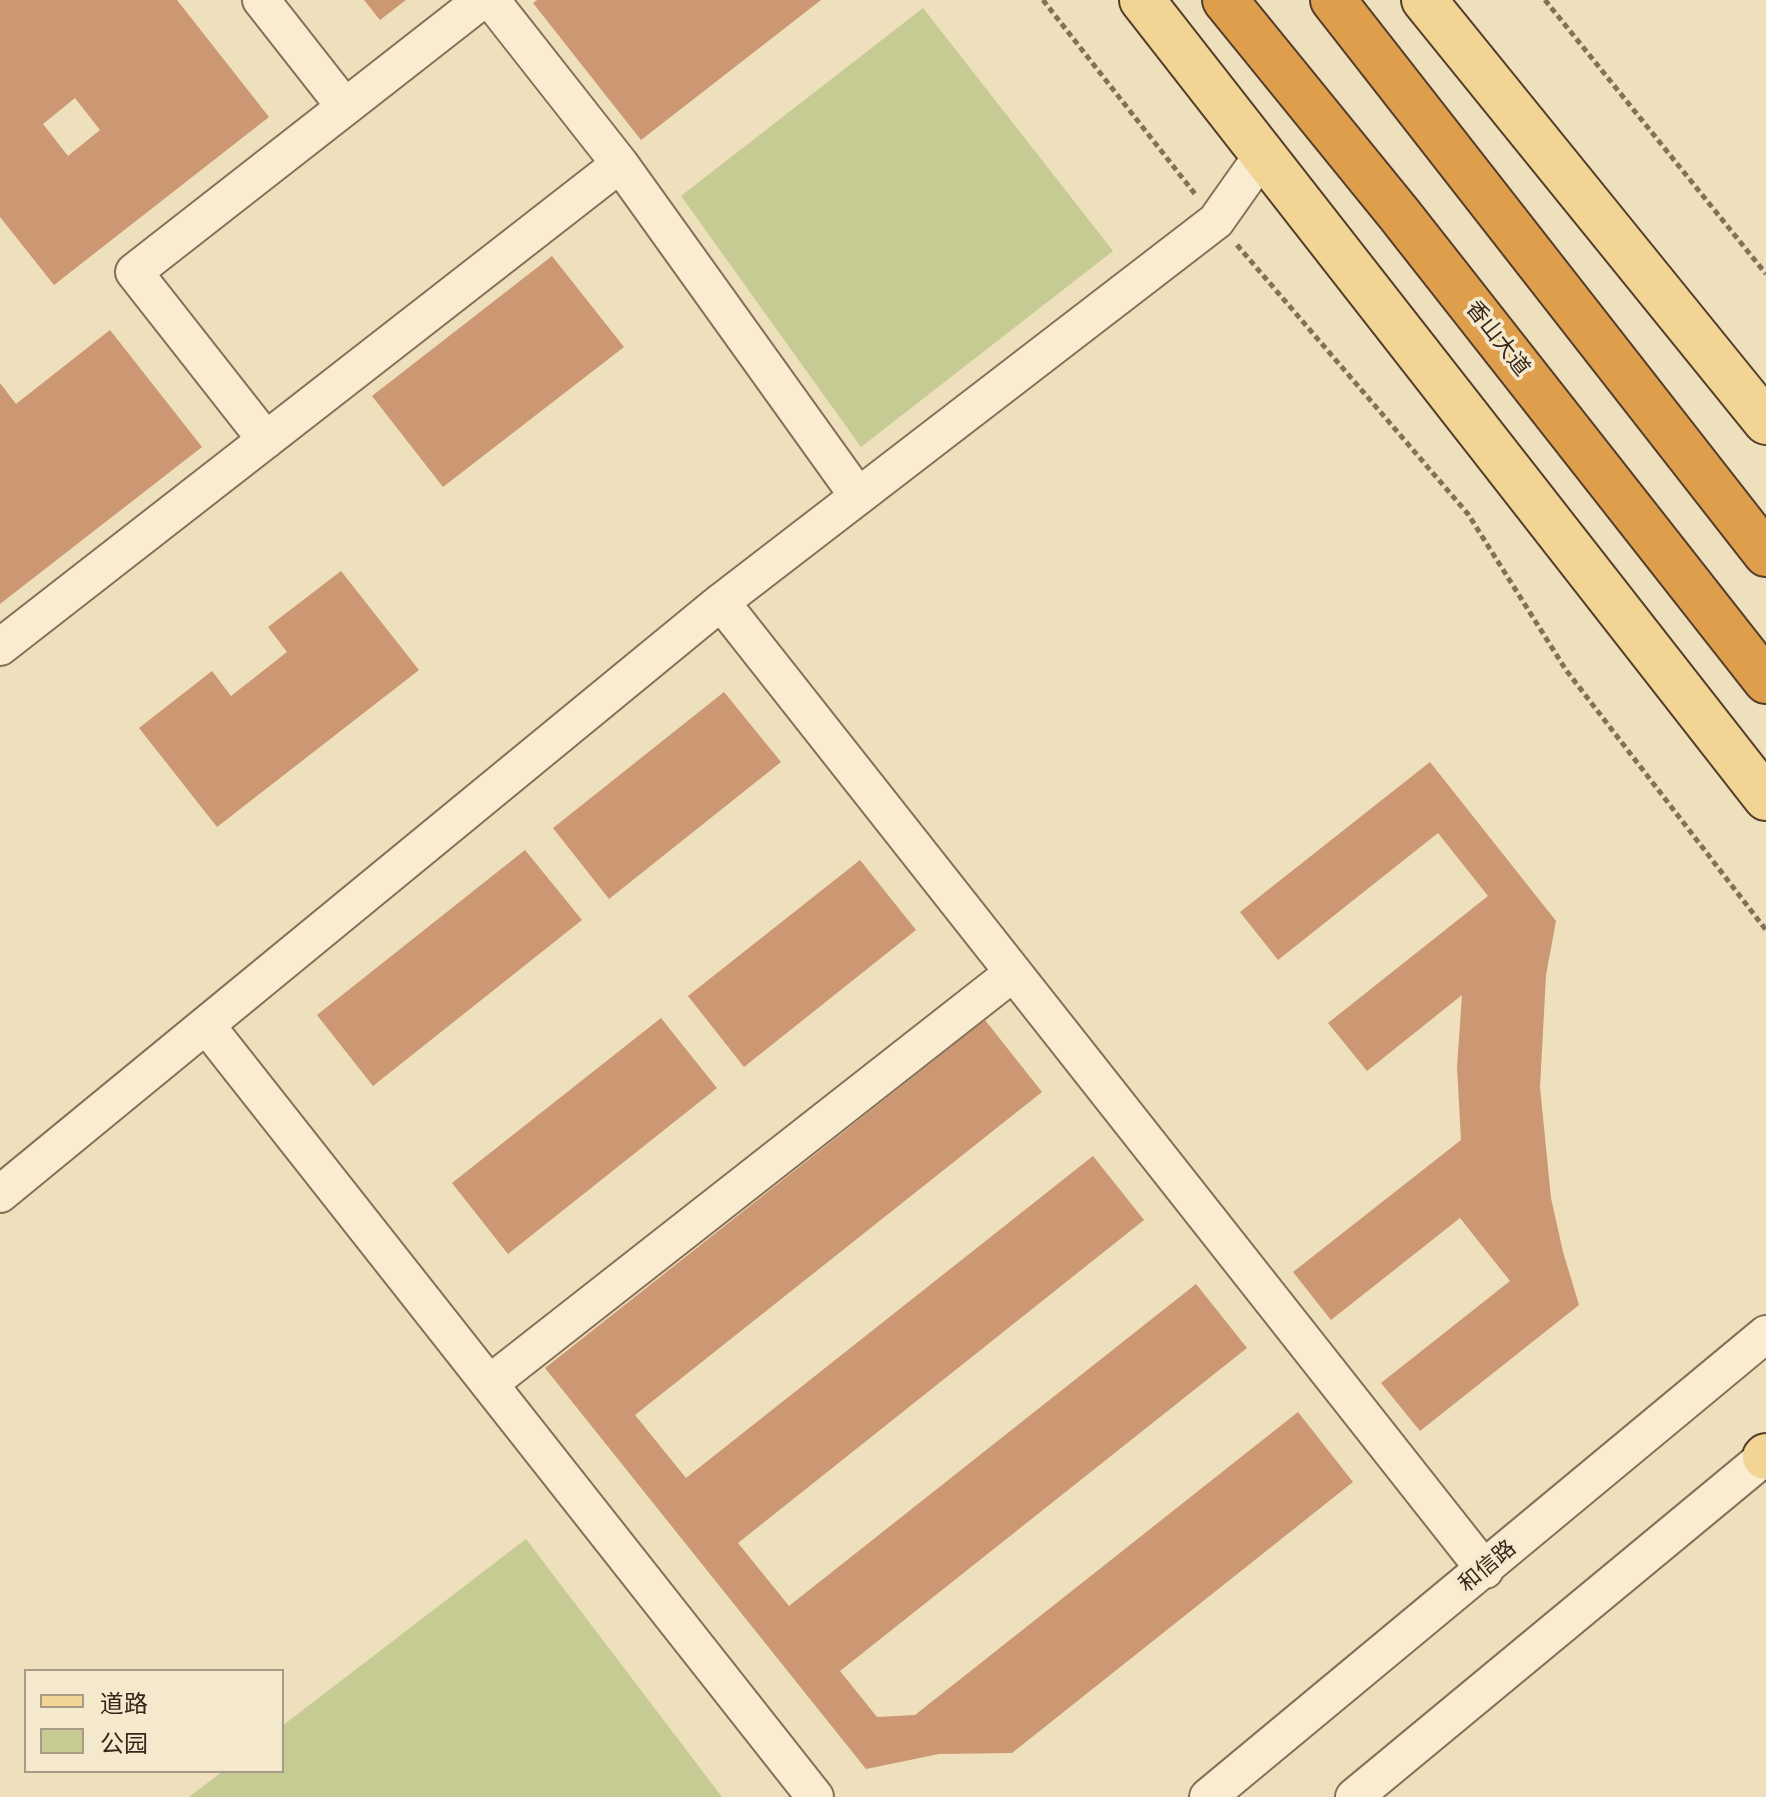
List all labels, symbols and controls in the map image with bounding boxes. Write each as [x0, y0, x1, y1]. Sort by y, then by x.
street label: 香山大道 [1460, 296, 1534, 382]
street label: 和信路 [1454, 1536, 1522, 1598]
legend [24, 1669, 284, 1773]
text: 道路 [100, 1691, 148, 1717]
text: 公园 [100, 1731, 148, 1757]

